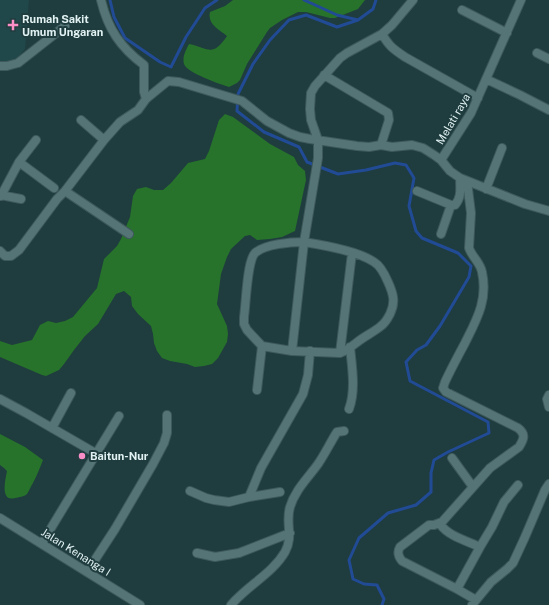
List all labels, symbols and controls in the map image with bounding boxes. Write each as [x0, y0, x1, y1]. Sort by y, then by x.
place label: Rumah Sakit Umum Ungaran [22, 13, 103, 38]
marker: Rumah Sakit Umum Ungaran [7, 19, 19, 31]
street label: Melati raya [434, 92, 472, 146]
place label: Baitun-Nur [90, 450, 149, 462]
marker: Baitun-Nur [77, 451, 87, 461]
street label: Jalan Kenanga I [39, 526, 113, 578]

